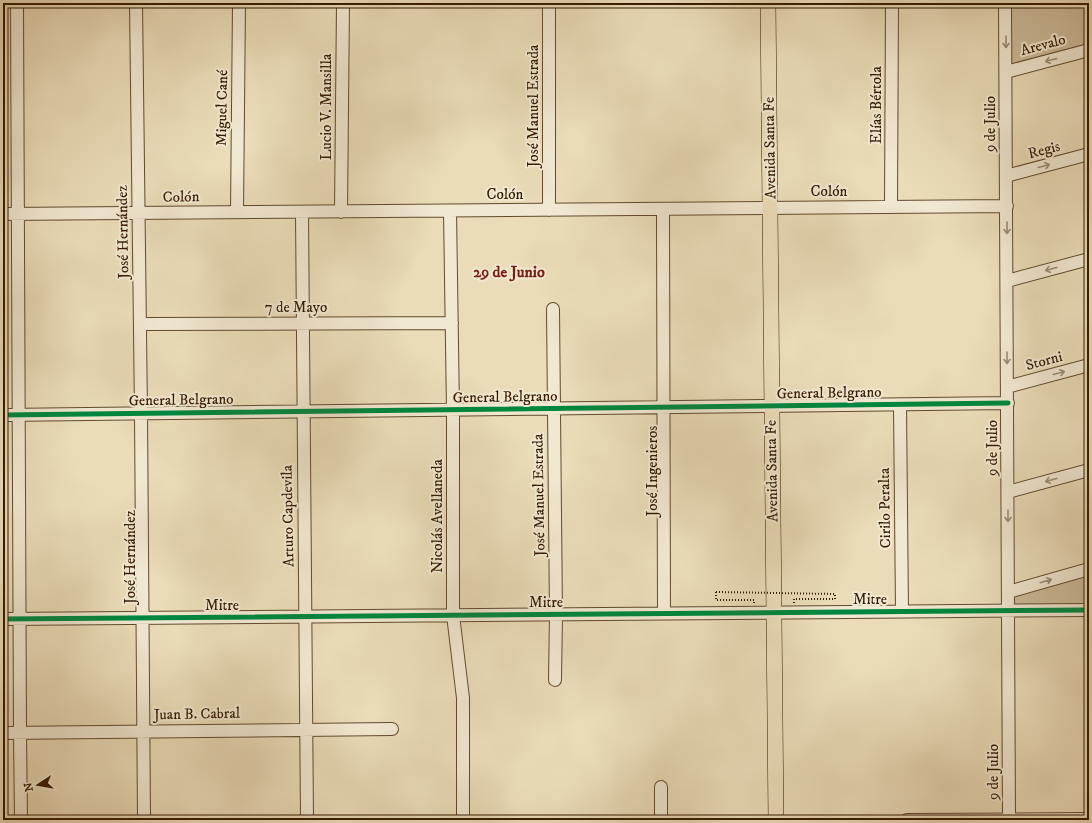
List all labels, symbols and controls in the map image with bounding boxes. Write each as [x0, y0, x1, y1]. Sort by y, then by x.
street label: Arevalo [1018, 30, 1068, 60]
one-way arrow [1002, 35, 1010, 48]
street label: José Manuel Estrada [524, 44, 543, 169]
street label: Lucio V. Mansilla [317, 53, 336, 160]
one-way arrow [1045, 57, 1058, 64]
street label: Elías Bértola [867, 65, 886, 144]
street label: Miguel Cané [212, 69, 232, 146]
street label: 9 de Julio [981, 96, 1000, 153]
street label: Avenida Santa Fe [760, 97, 780, 199]
street label: Regis [1026, 137, 1062, 163]
one-way arrow [1037, 162, 1050, 169]
street label: Colón [811, 182, 848, 201]
street label: José Hernández [113, 184, 133, 281]
street label: Colón [487, 185, 524, 204]
street label: Colón [162, 187, 200, 207]
one-way arrow [1003, 221, 1011, 234]
district label: 29 de Junio [473, 262, 545, 282]
one-way arrow [1045, 266, 1058, 274]
street label: 7 de Mayo [265, 298, 327, 317]
street label: Storni [1024, 347, 1065, 375]
one-way arrow [1003, 351, 1011, 364]
one-way arrow [1052, 369, 1065, 377]
street label: General Belgrano [776, 383, 882, 403]
street label: General Belgrano [452, 387, 558, 407]
street label: General Belgrano [128, 390, 234, 410]
street label: Avenida Santa Fe [762, 420, 782, 522]
street label: 9 de Julio [983, 420, 1002, 477]
street label: José Ingenieros [643, 426, 662, 518]
street label: José Manuel Estrada [528, 433, 550, 559]
street label: Nicolás Avellaneda [428, 458, 447, 573]
street label: Arturo Capdevila [278, 464, 298, 567]
street label: Cirilo Peralta [875, 467, 895, 548]
one-way arrow [1045, 477, 1058, 485]
one-way arrow [1004, 509, 1012, 522]
street label: José Hernández [121, 510, 140, 606]
one-way arrow [1039, 577, 1052, 584]
street label: Mitre [853, 590, 887, 609]
street label: Mitre [529, 593, 563, 612]
street label: Mitre [205, 596, 239, 615]
street label: Juan B. Cabral [152, 704, 241, 724]
street label: 9 de Julio [984, 744, 1003, 801]
north arrow [18, 765, 58, 805]
text: N [21, 781, 37, 793]

